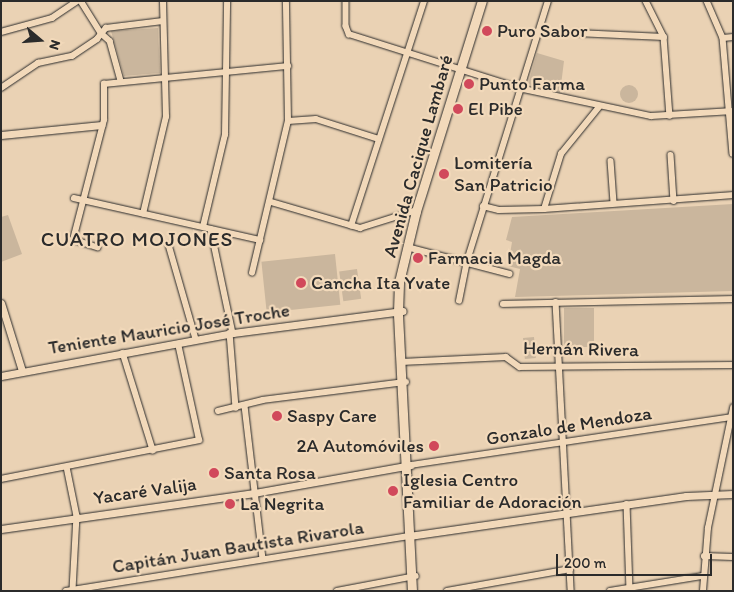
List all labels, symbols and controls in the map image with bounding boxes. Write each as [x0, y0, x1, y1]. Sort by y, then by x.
north arrow [15, 15, 65, 65]
place label: Puro Sabor [497, 20, 587, 42]
marker: Puro Sabor [481, 25, 493, 37]
text: N [45, 38, 64, 52]
street label: Avenida Cacique Lambaré [378, 52, 458, 260]
place label: Punto Farma [479, 73, 583, 95]
marker: Punto Farma [463, 78, 475, 90]
place label: El Pibe [468, 98, 523, 120]
marker: El Pibe [452, 103, 464, 115]
place label: Lomitería San Patricio [454, 152, 552, 196]
marker: Lomitería San Patricio [438, 168, 450, 180]
district label: CUATRO MOJONES [38, 226, 236, 252]
place label: Farmacia Magda [428, 247, 561, 269]
marker: Farmacia Magda [412, 252, 424, 264]
place label: Cancha Ita Yvate [311, 272, 450, 294]
marker: Cancha Ita Yvate [295, 277, 307, 289]
street label: Teniente Mauricio José Troche [47, 299, 291, 359]
street label: Hernán Rivera [523, 337, 639, 361]
street label: Gonzalo de Mendoza [484, 402, 654, 450]
place label: Saspy Care [287, 405, 377, 427]
marker: Saspy Care [271, 410, 283, 422]
place label: 2A Automóviles [297, 435, 424, 457]
marker: 2A Automóviles [428, 440, 440, 452]
place label: Santa Rosa [224, 462, 315, 484]
marker: Santa Rosa [208, 467, 220, 479]
place label: Iglesia Centro Familiar de Adoración [403, 469, 582, 513]
street label: Yacaré Valija [92, 473, 198, 509]
marker: Iglesia Centro Familiar de Adoración [387, 485, 399, 497]
place label: La Negrita [240, 493, 324, 515]
marker: La Negrita [224, 498, 236, 510]
street label: Capitán Juan Bautista Rivarola [111, 516, 365, 578]
scale bar [559, 544, 715, 576]
text: 200 m [564, 554, 606, 572]

